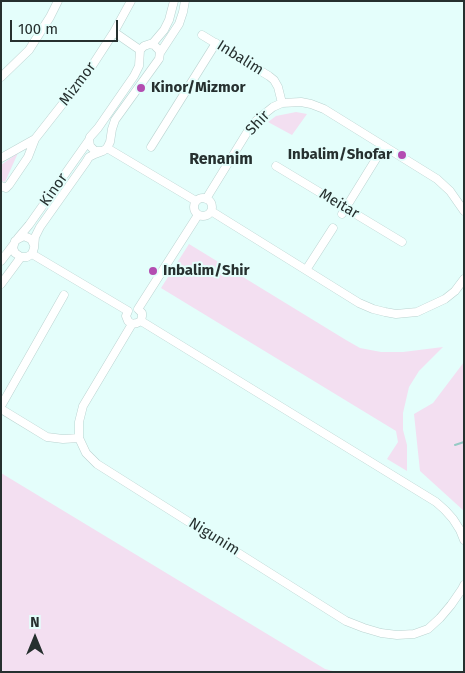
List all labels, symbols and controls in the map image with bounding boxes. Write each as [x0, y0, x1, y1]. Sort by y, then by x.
scale bar [12, 10, 120, 42]
text: 100 m [18, 20, 58, 38]
street label: Inbalim [213, 37, 267, 79]
street label: Mizmor [56, 59, 100, 109]
place label: Kinor/Mizmor [151, 79, 245, 97]
marker: Kinor/Mizmor [135, 82, 147, 94]
street label: Shir [242, 107, 274, 139]
place label: Inbalim/Shofar [288, 146, 392, 164]
marker: Inbalim/Shofar [396, 149, 408, 161]
district label: Renanim [189, 150, 253, 170]
street label: Kinor [36, 170, 72, 210]
street label: Meitar [316, 185, 362, 223]
place label: Inbalim/Shir [163, 262, 250, 280]
marker: Inbalim/Shir [147, 265, 159, 277]
street label: Nigunim [185, 514, 243, 560]
north arrow [10, 613, 60, 663]
text: N [30, 614, 40, 631]

